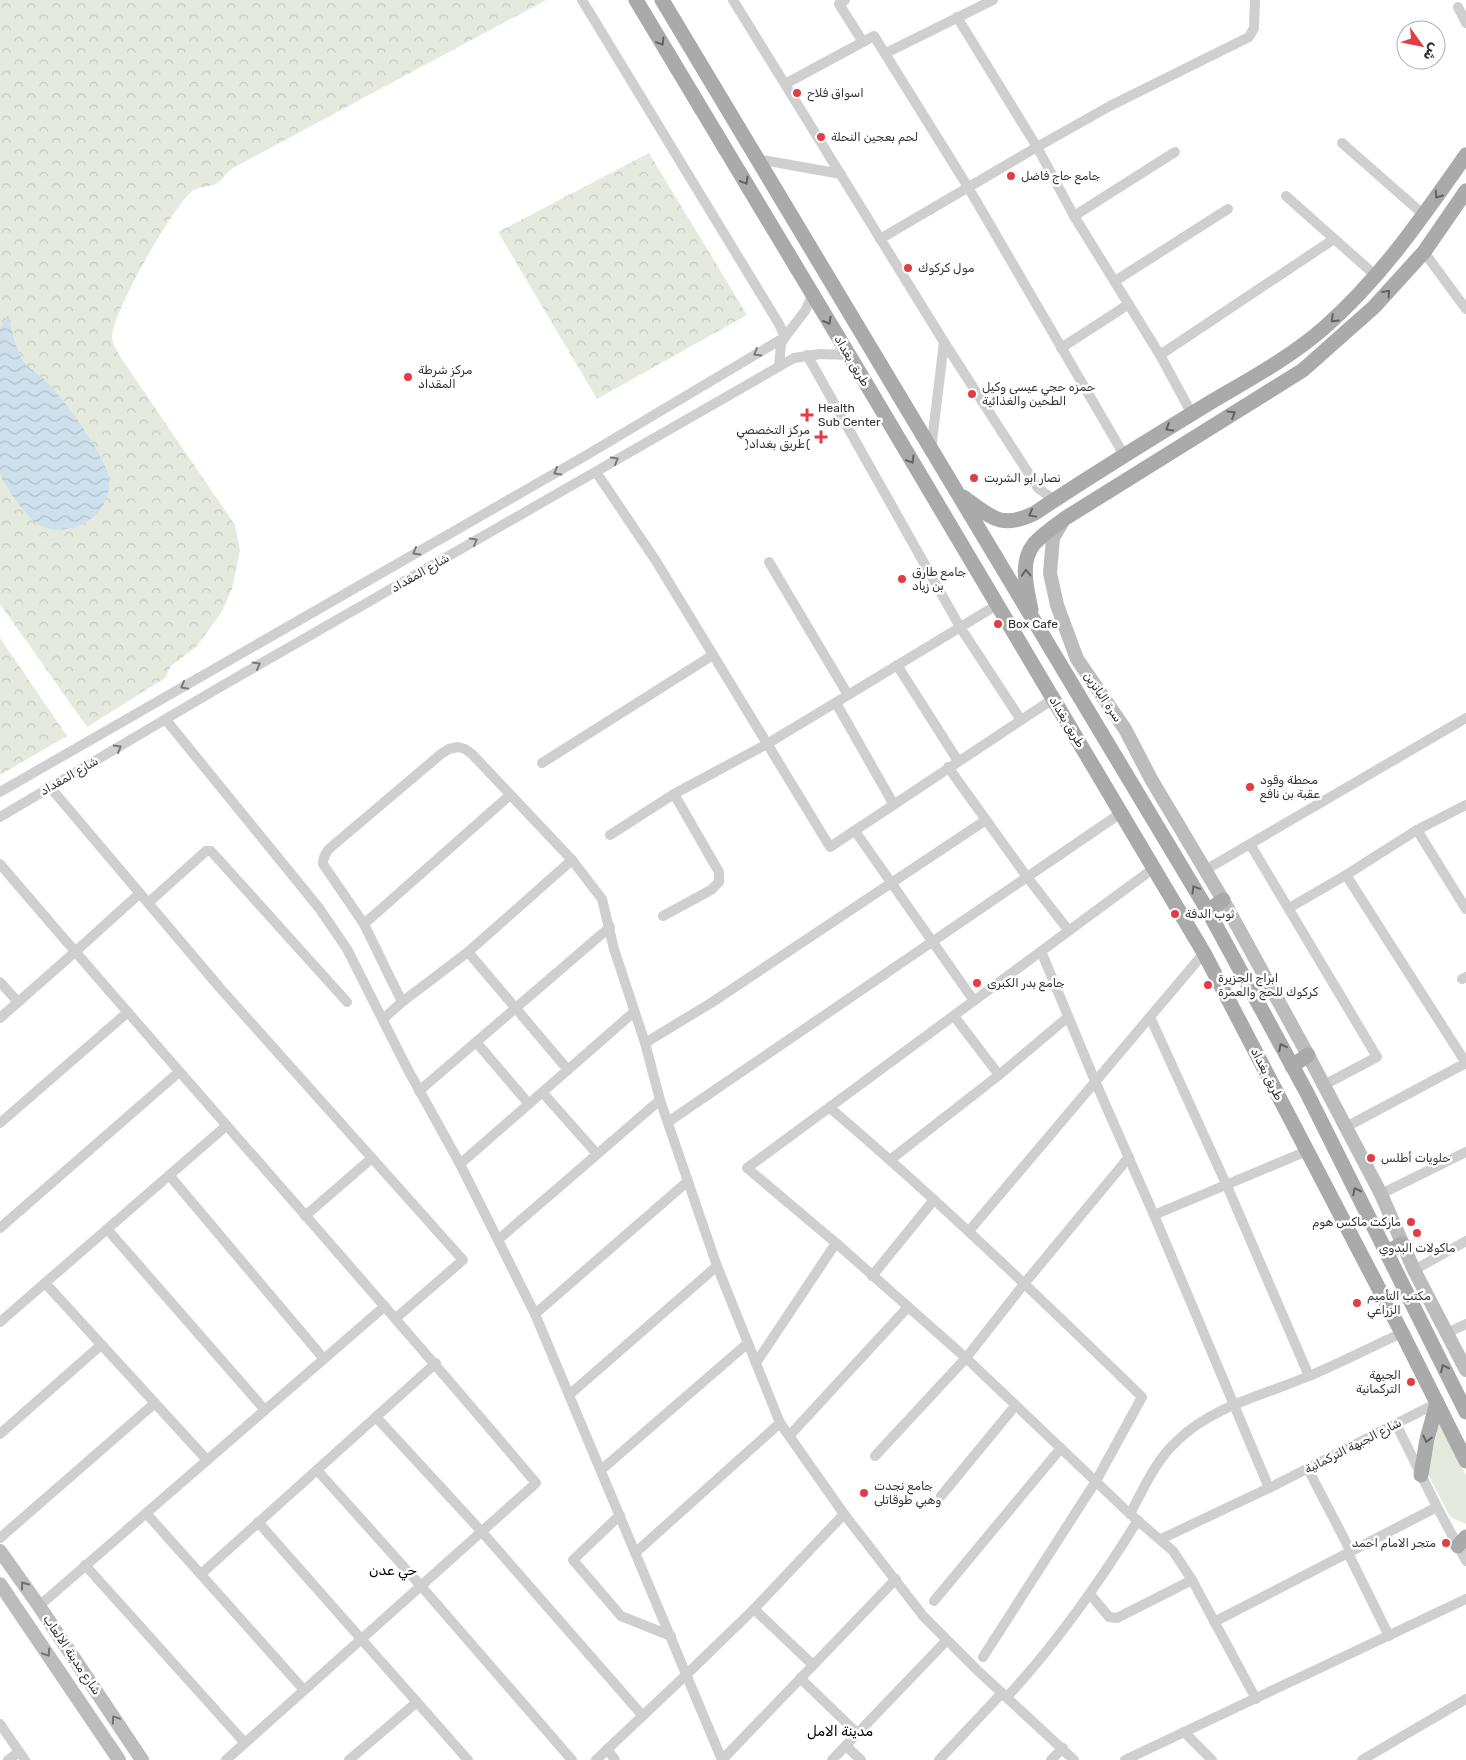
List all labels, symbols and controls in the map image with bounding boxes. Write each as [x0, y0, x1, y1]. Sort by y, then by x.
north arrow [1396, 20, 1446, 70]
one-way arrow [655, 36, 665, 45]
text: ش [1419, 40, 1443, 64]
place label: اسواق فلاح [807, 86, 864, 102]
marker: اسواق فلاح [791, 87, 803, 99]
place label: لحم بعجين النحلة [831, 130, 918, 145]
marker: لحم بعجين النحلة [815, 131, 827, 143]
place label: جامع حاج فاضل [1021, 169, 1100, 185]
marker: جامع حاج فاضل [1005, 170, 1017, 182]
one-way arrow [739, 176, 749, 185]
one-way arrow [1435, 189, 1444, 199]
place label: مول كركوك [918, 261, 975, 276]
marker: مول كركوك [902, 262, 914, 274]
one-way arrow [1381, 290, 1390, 299]
one-way arrow [1330, 313, 1339, 322]
one-way arrow [822, 315, 832, 324]
street label: طريق بغداد [830, 333, 873, 390]
one-way arrow [754, 347, 763, 357]
place label: مركز شرطة المقداد [418, 363, 473, 391]
marker: مركز شرطة المقداد [402, 371, 414, 383]
place label: حمزه حجي عيسى وكيل الطحين والغذائية [982, 380, 1095, 409]
marker: حمزه حجي عيسى وكيل الطحين والغذائية [966, 388, 978, 400]
place label: Health Sub Center [818, 401, 881, 429]
marker: Health Sub Center [800, 408, 814, 422]
one-way arrow [1226, 411, 1235, 421]
one-way arrow [1166, 421, 1175, 431]
place label: مركز التخصصي )طريق بغداد( [736, 423, 810, 452]
marker: مركز التخصصي )طريق بغداد( [814, 430, 828, 444]
one-way arrow [905, 455, 915, 464]
one-way arrow [610, 457, 619, 467]
one-way arrow [554, 465, 563, 475]
place label: نصار ابو الشربت [984, 471, 1061, 486]
marker: نصار ابو الشربت [968, 472, 980, 484]
one-way arrow [1028, 508, 1037, 518]
one-way arrow [469, 537, 478, 547]
one-way arrow [412, 546, 421, 556]
street label: شارع المقداد [388, 551, 453, 597]
place label: جامع طارق بن زياد [912, 565, 966, 594]
one-way arrow [1020, 568, 1031, 576]
marker: جامع طارق بن زياد [896, 573, 908, 585]
place label: Box Cafe [1008, 617, 1058, 631]
marker: Box Cafe [992, 618, 1004, 630]
one-way arrow [252, 662, 261, 672]
street label: سرة البانزين [1080, 669, 1125, 725]
one-way arrow [181, 679, 190, 689]
street label: طريق بغداد [1045, 694, 1088, 751]
one-way arrow [112, 745, 121, 755]
street label: شارع المقداد [37, 754, 102, 800]
place label: محطة وقود عقبة بن نافع [1260, 773, 1320, 803]
marker: محطة وقود عقبة بن نافع [1244, 781, 1256, 793]
one-way arrow [1192, 886, 1202, 895]
place label: ثوب الدفة [1185, 907, 1234, 922]
marker: ثوب الدفة [1169, 908, 1181, 920]
place label: ابراج الجزيرة كركوك للحج والعمرة [1218, 971, 1319, 1001]
place label: جامع بدر الكبرى [987, 976, 1065, 992]
marker: جامع بدر الكبرى [971, 977, 983, 989]
marker: ابراج الجزيرة كركوك للحج والعمرة [1202, 979, 1214, 991]
one-way arrow [1278, 1043, 1288, 1052]
street label: طريق بغداد [1247, 1045, 1286, 1103]
place label: حلويات أطلس [1381, 1151, 1451, 1166]
marker: حلويات أطلس [1365, 1152, 1377, 1164]
one-way arrow [1352, 1188, 1362, 1197]
place label: ماركت ماكس هوم [1312, 1215, 1401, 1231]
marker: ماركت ماكس هوم [1405, 1216, 1417, 1228]
marker: ماكولات البدوي [1411, 1227, 1423, 1239]
place label: ماكولات البدوي [1379, 1241, 1456, 1256]
place label: مكتب التأميم الزراعي [1367, 1289, 1431, 1319]
marker: مكتب التأميم الزراعي [1351, 1297, 1363, 1309]
one-way arrow [1440, 1364, 1450, 1373]
place label: الجبهة التركمانية [1356, 1368, 1401, 1397]
marker: الجبهة التركمانية [1405, 1376, 1417, 1388]
street label: شارع الجبهة التركمانية [1302, 1416, 1405, 1478]
one-way arrow [1422, 1434, 1433, 1443]
place label: جامع نجدت وهبي طوقاتلى [874, 1479, 941, 1509]
marker: جامع نجدت وهبي طوقاتلى [858, 1487, 870, 1499]
place label: متجر الامام احمد [1352, 1536, 1436, 1552]
marker: متجر الامام احمد [1440, 1537, 1452, 1549]
district label: حي عدن [369, 1562, 417, 1581]
one-way arrow [21, 1581, 30, 1591]
street label: شارع مدينة الالعاب [38, 1612, 104, 1699]
one-way arrow [41, 1648, 50, 1657]
one-way arrow [112, 1716, 121, 1725]
district label: مدينة الامل [807, 1723, 873, 1740]

